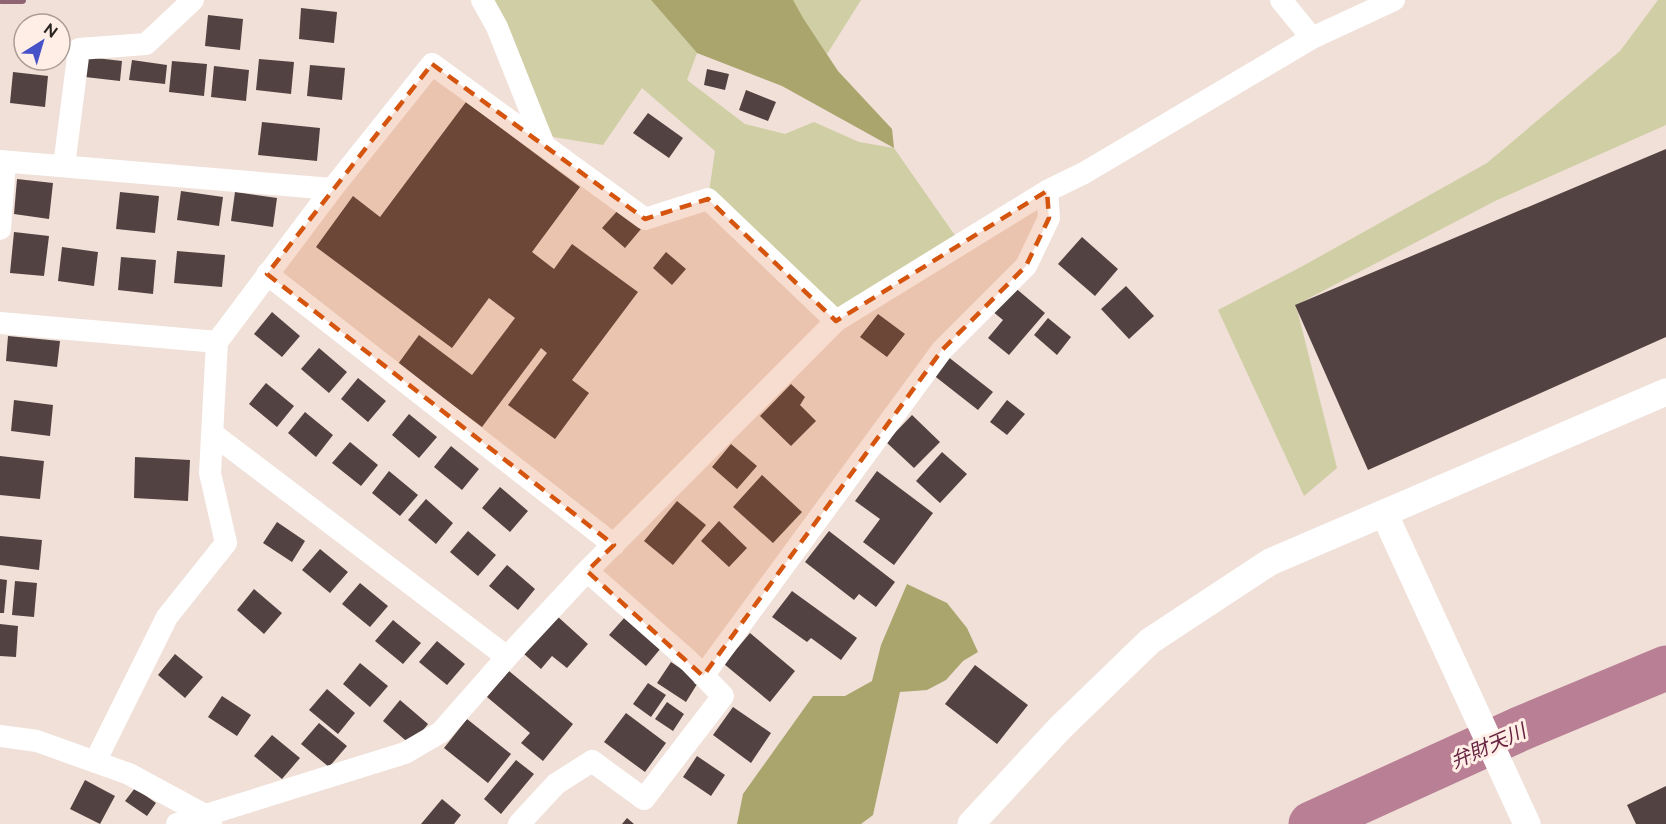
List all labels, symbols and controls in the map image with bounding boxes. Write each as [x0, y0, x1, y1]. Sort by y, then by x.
north arrow [12, 12, 72, 72]
text: N [40, 19, 61, 42]
water label: 弁財天川 [1447, 718, 1531, 773]

